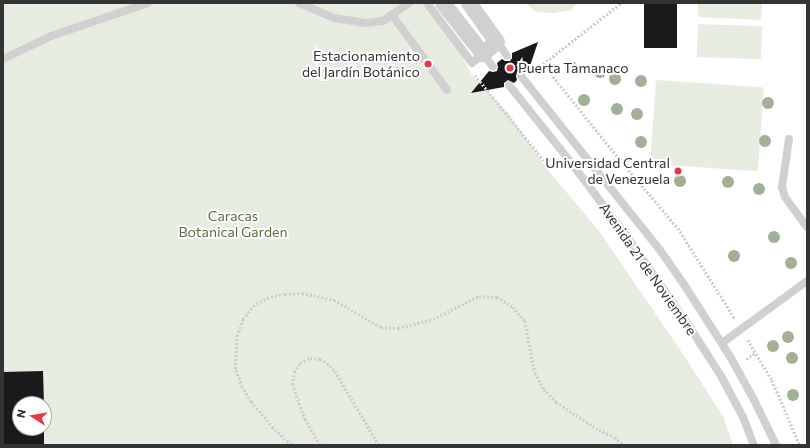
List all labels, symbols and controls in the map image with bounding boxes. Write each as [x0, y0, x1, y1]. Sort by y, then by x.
place label: Estacionamiento del Jardín Botánico [302, 48, 420, 80]
marker: Estacionamiento del Jardín Botánico [423, 59, 433, 69]
place label: Puerta Tamanaco [518, 60, 629, 76]
marker: Puerta Tamanaco [505, 63, 515, 73]
place label: Universidad Central de Venezuela [545, 155, 670, 188]
marker: Universidad Central de Venezuela [673, 166, 683, 176]
street label: Avenida 21 de Noviembre [596, 200, 700, 338]
park label: Caracas Botanical Garden [179, 208, 287, 240]
north arrow [12, 396, 52, 436]
text: N [14, 408, 28, 419]

